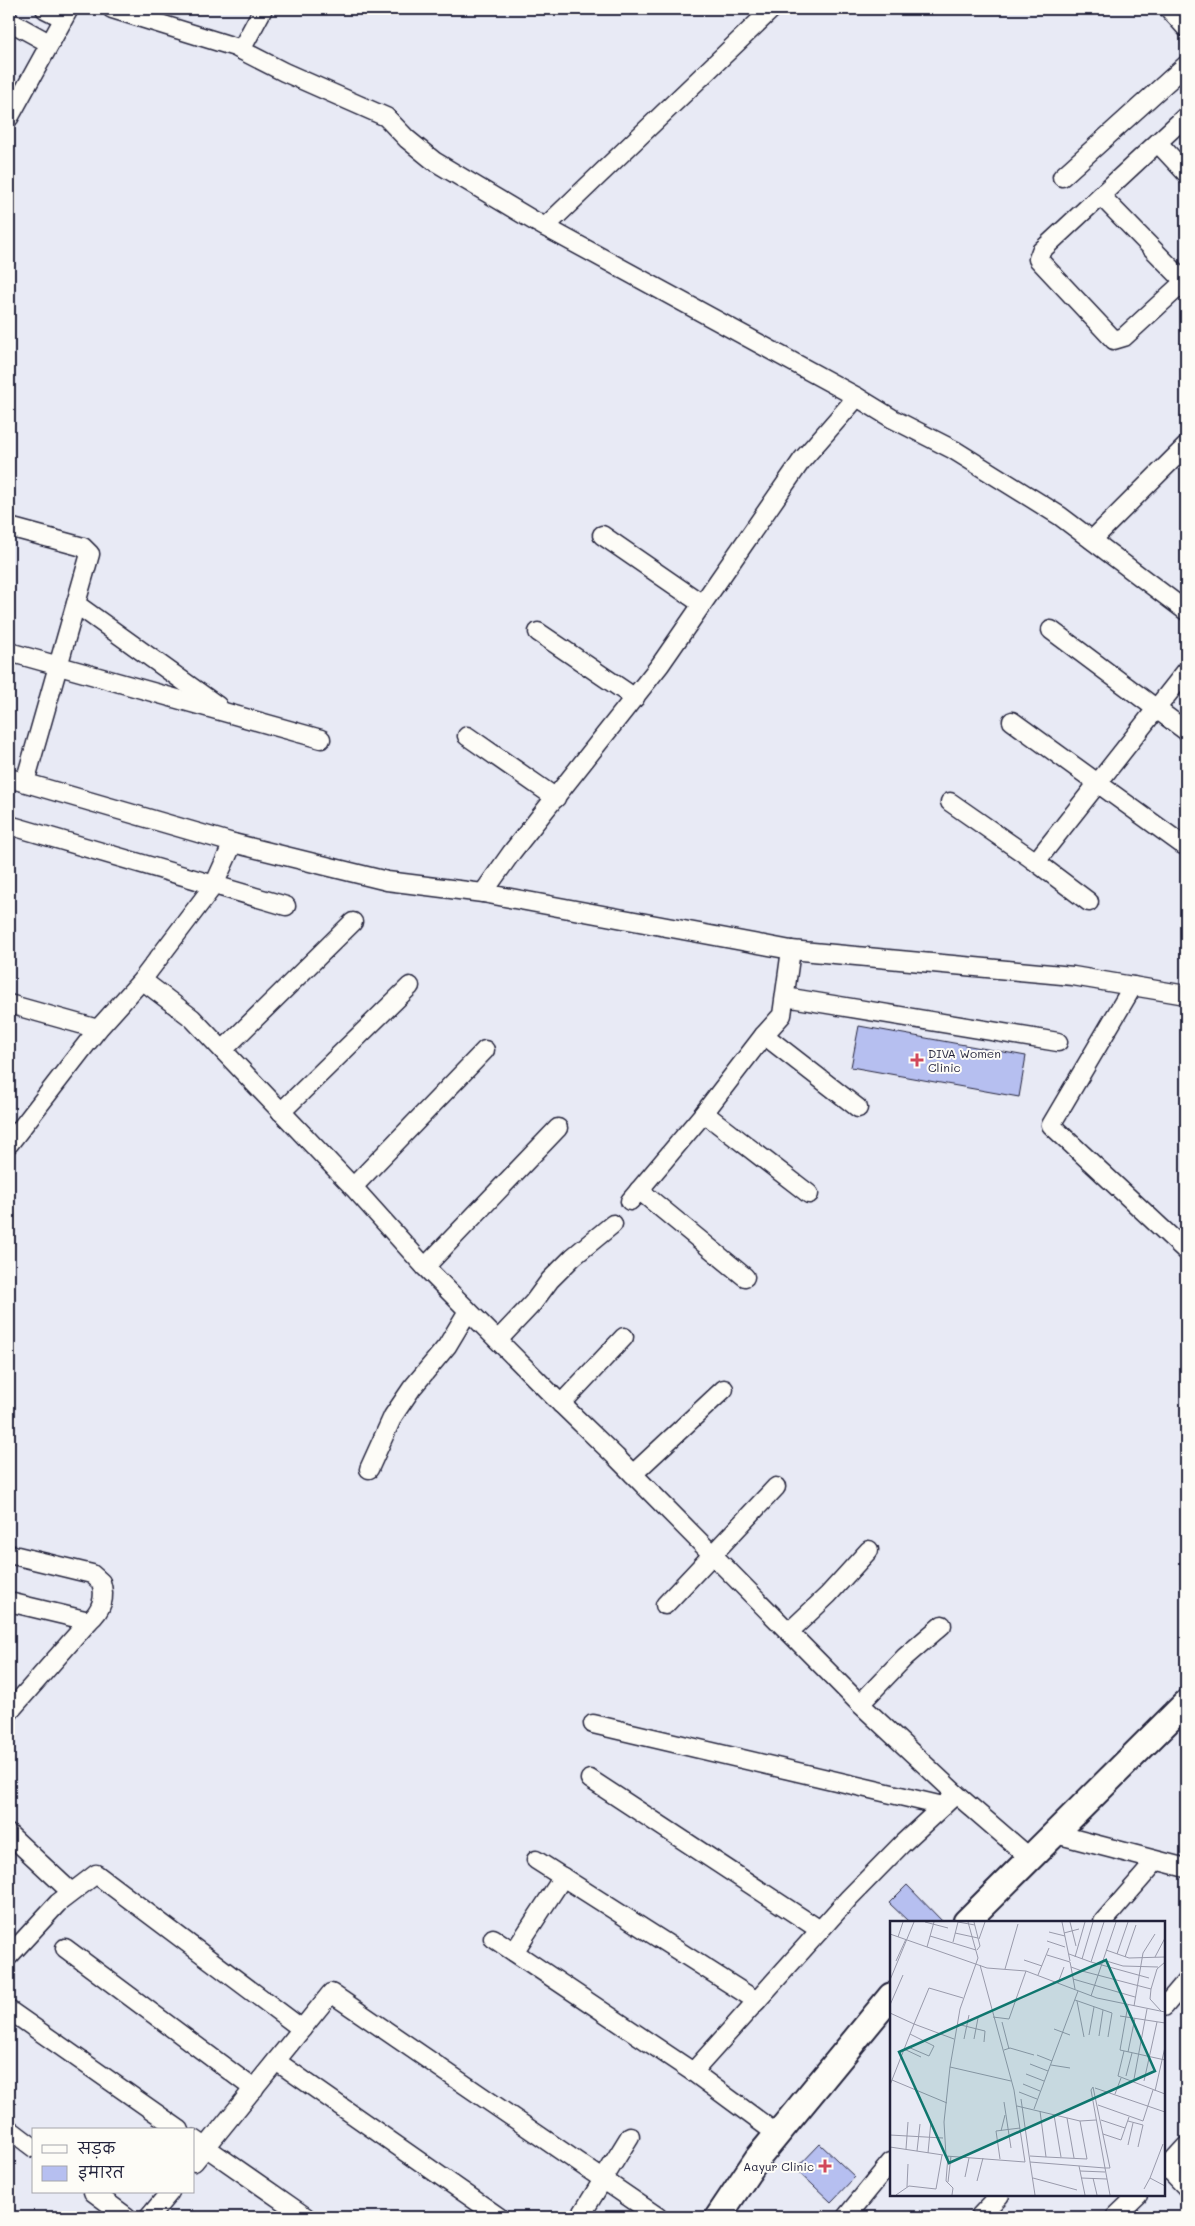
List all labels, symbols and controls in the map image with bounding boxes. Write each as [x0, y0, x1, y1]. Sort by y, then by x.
place label: DIVA Women Clinic [928, 1045, 1001, 1075]
marker: DIVA Women Clinic [910, 1053, 924, 1067]
inset map [890, 1921, 1165, 2196]
legend [32, 2128, 195, 2194]
text: सड़क [77, 2138, 116, 2159]
place label: Aayur Clinic [743, 2158, 814, 2174]
marker: Aayur Clinic [818, 2159, 832, 2173]
text: इमारत [78, 2162, 125, 2182]

